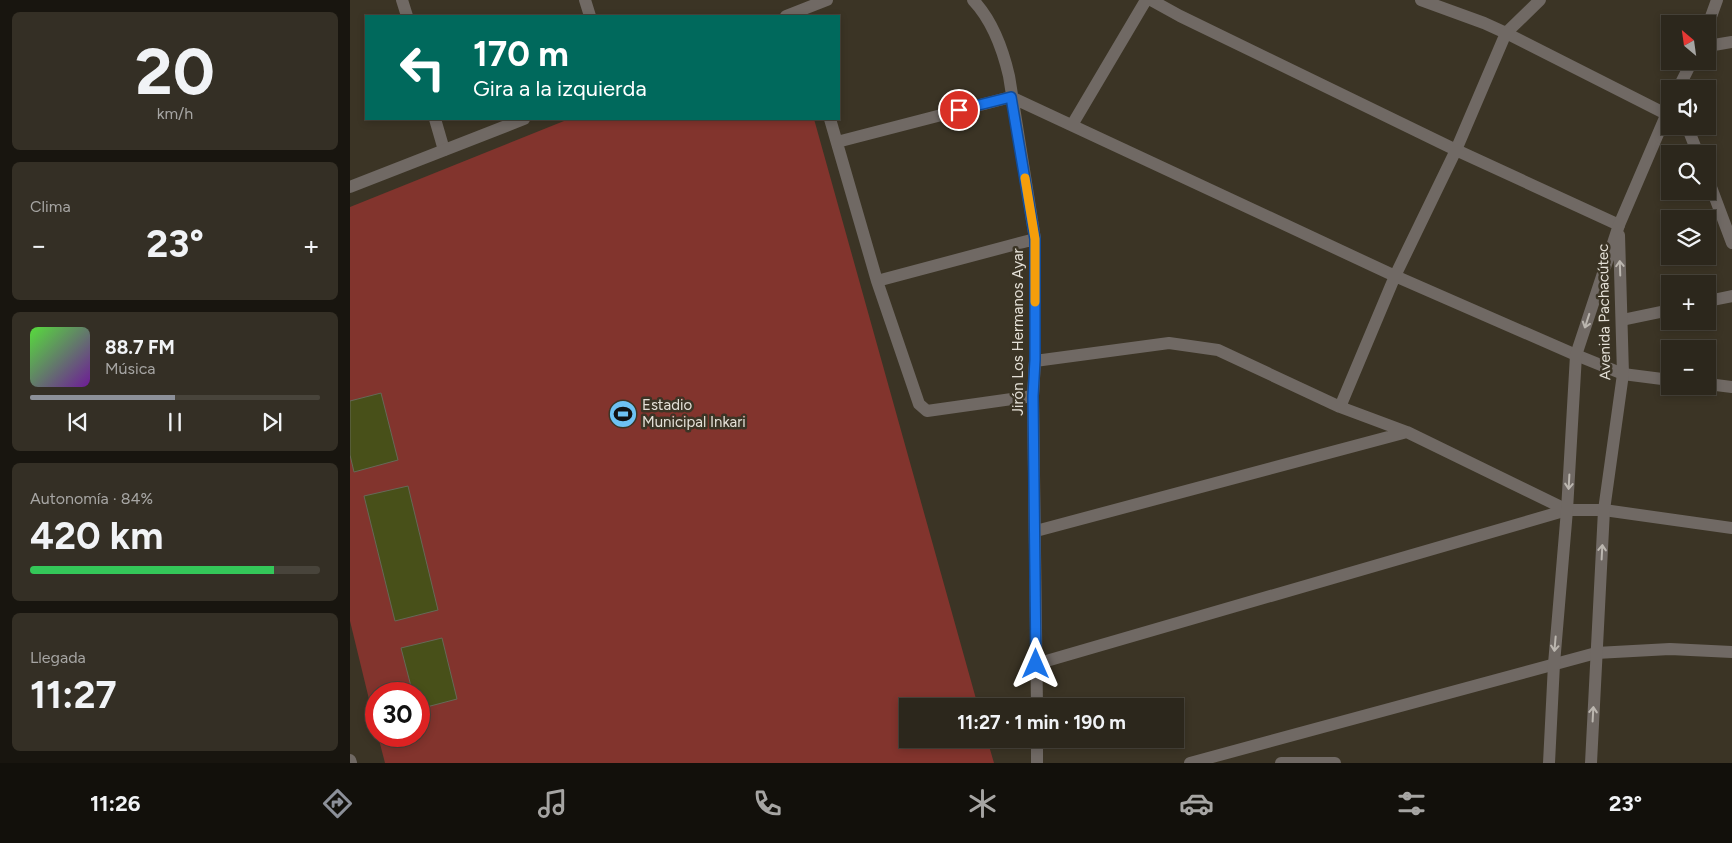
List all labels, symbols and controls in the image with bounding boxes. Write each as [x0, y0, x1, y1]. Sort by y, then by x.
north arrow [1661, 15, 1716, 70]
map controls [1661, 15, 1716, 395]
text: 20 [135, 32, 215, 110]
text: 170 m [473, 33, 569, 75]
icon: left [390, 35, 455, 100]
text: Gira a la izquierda [473, 75, 647, 102]
button: sound [1661, 80, 1716, 135]
pin [938, 89, 980, 131]
icon: arrive [945, 96, 973, 124]
text: km/h [157, 104, 193, 123]
button: search [1661, 145, 1716, 200]
text: Clima [30, 197, 71, 216]
button: layers [1661, 210, 1716, 265]
text: 23° [146, 221, 204, 267]
text: − [30, 228, 47, 262]
text: + [303, 228, 320, 262]
street label: Avenida Pachacútec [1594, 244, 1614, 380]
street label: Jirón Los Hermanos Ayar [1009, 248, 1027, 416]
one-way arrow [1615, 261, 1625, 277]
button: + [1661, 275, 1716, 330]
one-way arrow [1582, 313, 1591, 329]
text: 88.7 FM [105, 336, 175, 359]
button: − [1661, 340, 1716, 395]
text: Música [105, 359, 155, 378]
place label: Estadio Municipal Inkari [642, 396, 746, 431]
sports icon: Estadio Municipal Inkari [608, 399, 638, 429]
icon: previous [64, 408, 92, 436]
icon: pause [161, 408, 189, 436]
icon: next [258, 408, 286, 436]
one-way arrow [1564, 473, 1573, 489]
text: Autonomía · 84% [30, 489, 153, 508]
text: 420 km [30, 513, 163, 559]
one-way arrow [1597, 544, 1606, 560]
one-way arrow [1550, 635, 1560, 651]
position arrow [1009, 637, 1061, 689]
text: Llegada [30, 648, 86, 667]
text: 11:27 [30, 672, 117, 718]
speed limit sign: 30 [365, 682, 430, 747]
one-way arrow [1589, 707, 1598, 723]
text: 11:27 · 1 min · 190 m [957, 711, 1126, 734]
icon: directions [320, 786, 355, 821]
icon: music [535, 786, 570, 821]
icon: phone [750, 786, 785, 821]
icon: climate [965, 786, 1000, 821]
icon: car [1179, 786, 1214, 821]
icon: filters [1394, 786, 1429, 821]
text: 11:26 [90, 790, 141, 817]
text: 23° [1609, 790, 1642, 817]

